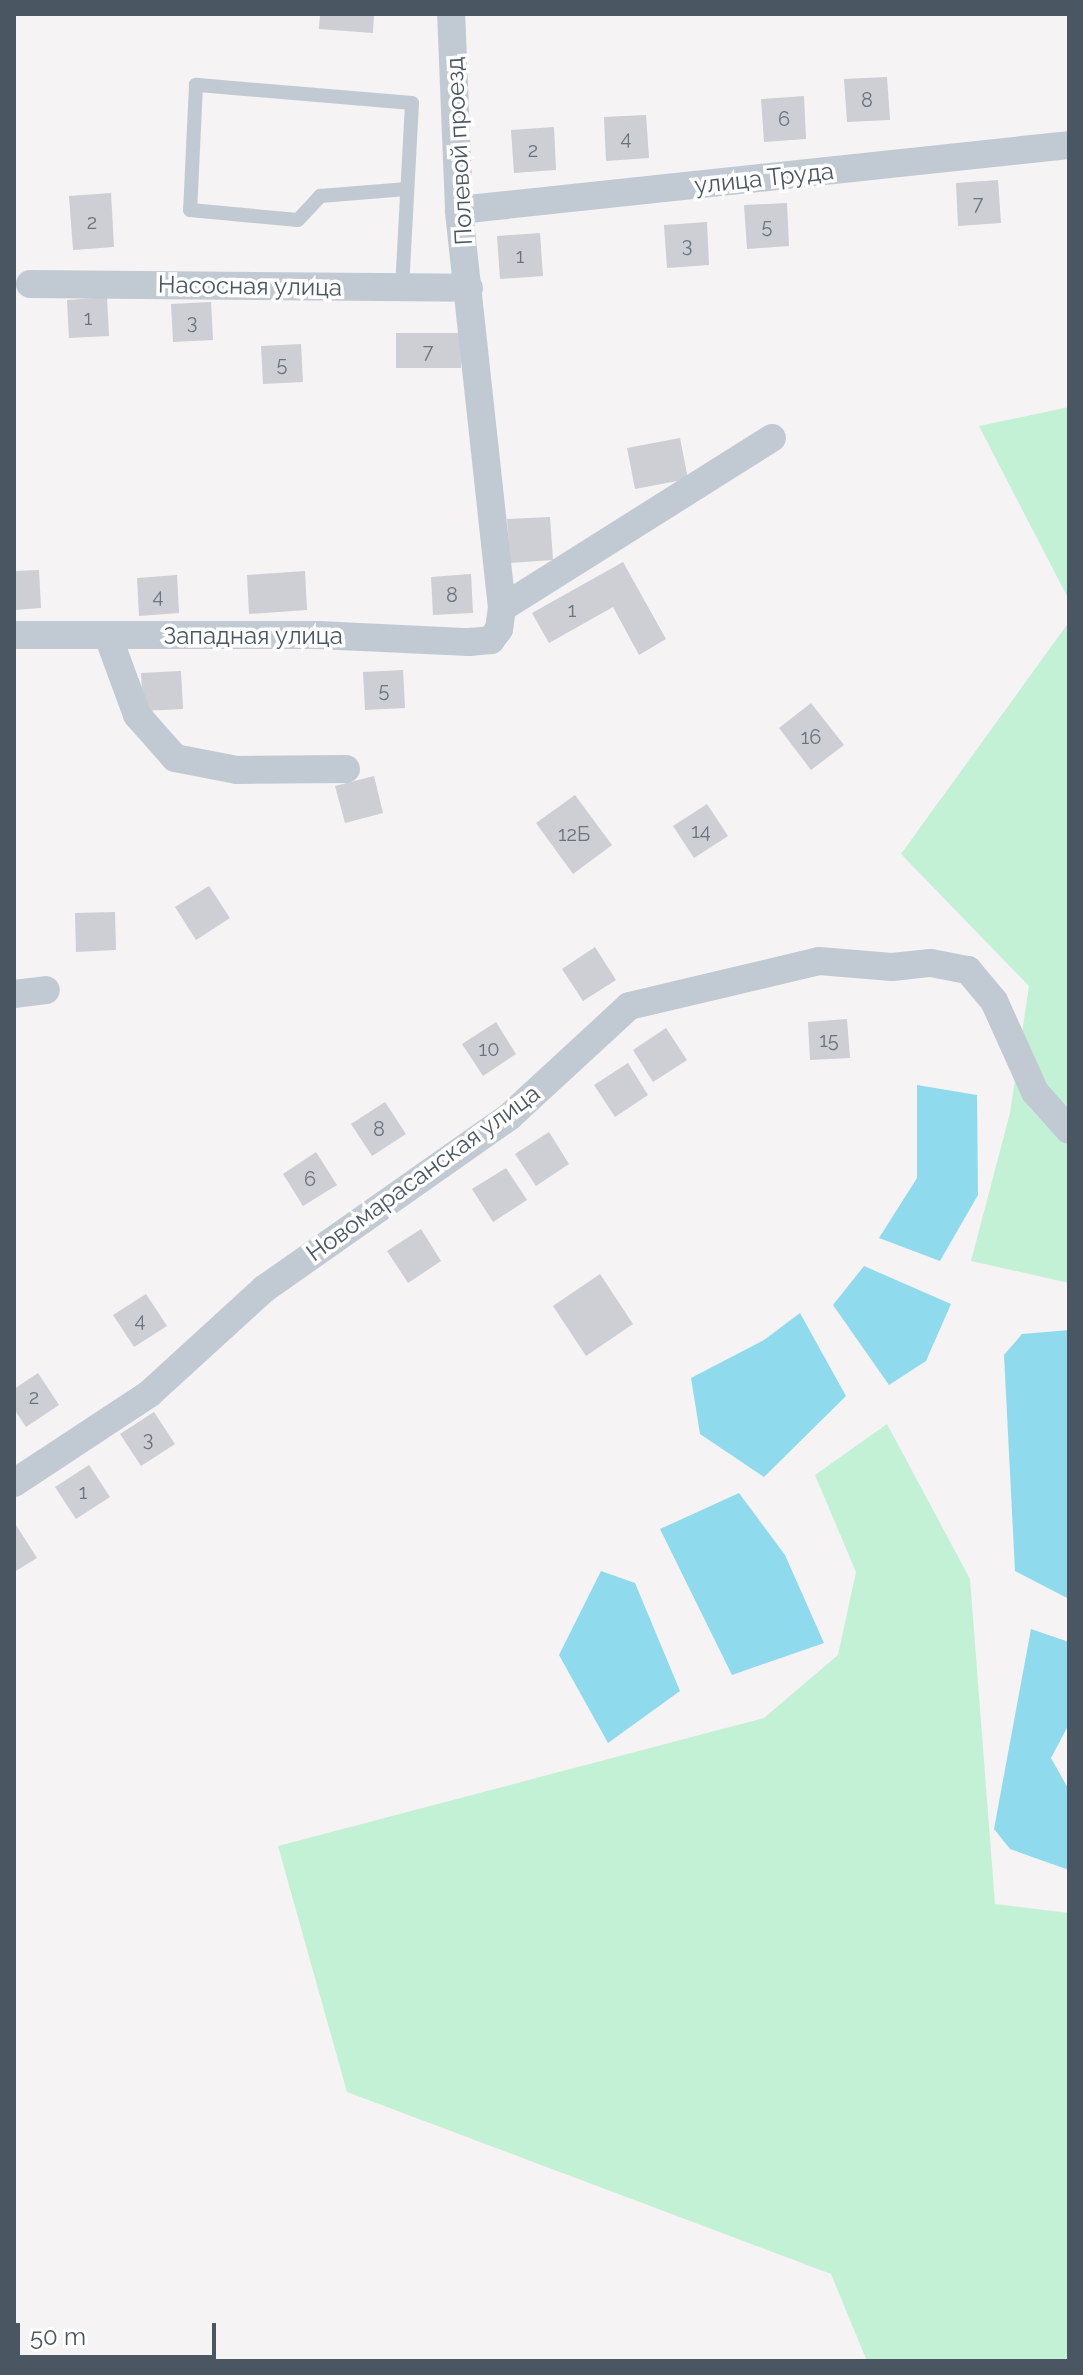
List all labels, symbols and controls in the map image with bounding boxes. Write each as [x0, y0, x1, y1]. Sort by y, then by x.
street label: Полевой проезд [440, 56, 478, 246]
house number: 8 [861, 88, 873, 112]
house number: 6 [778, 107, 790, 131]
house number: 4 [621, 126, 631, 150]
house number: 2 [528, 138, 538, 162]
street label: улица Труда [692, 156, 836, 200]
house number: 7 [973, 191, 983, 215]
house number: 2 [87, 210, 97, 234]
house number: 5 [762, 214, 772, 238]
house number: 3 [682, 233, 692, 257]
house number: 1 [516, 244, 524, 268]
street label: Насосная улица [157, 270, 343, 302]
house number: 1 [84, 306, 92, 330]
house number: 3 [187, 310, 197, 334]
house number: 7 [423, 339, 433, 363]
house number: 5 [277, 352, 287, 376]
house number: 8 [446, 583, 458, 607]
house number: 4 [153, 584, 163, 608]
house number: 1 [568, 598, 576, 622]
street label: Западная улица [163, 622, 343, 650]
house number: 5 [379, 678, 389, 702]
house number: 16 [801, 725, 821, 749]
house number: 14 [691, 819, 711, 843]
house number: 12Б [558, 822, 590, 846]
house number: 15 [819, 1028, 839, 1052]
house number: 10 [479, 1037, 499, 1061]
street label: Новомарасанская улица [300, 1078, 546, 1268]
house number: 8 [373, 1117, 385, 1141]
house number: 6 [304, 1167, 316, 1191]
house number: 4 [135, 1308, 145, 1332]
house number: 2 [29, 1385, 39, 1409]
house number: 3 [143, 1427, 153, 1451]
house number: 1 [79, 1480, 87, 1504]
scale bar [20, 2307, 220, 2357]
text: 50 m [30, 2322, 86, 2351]

